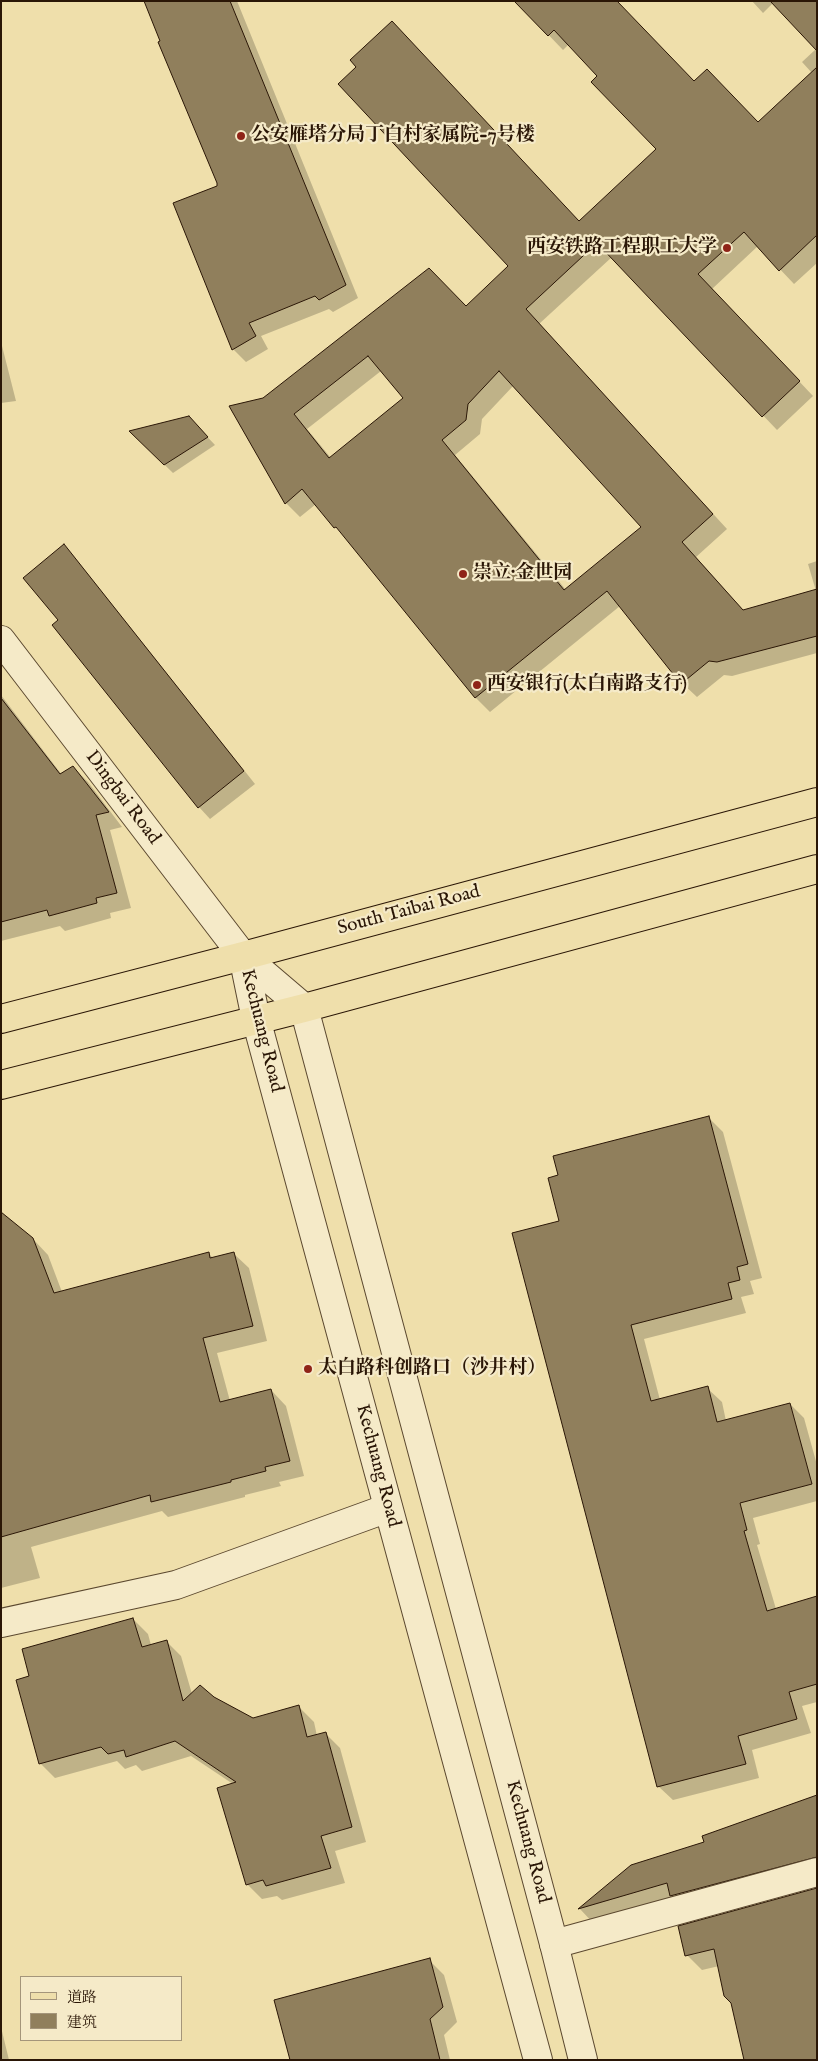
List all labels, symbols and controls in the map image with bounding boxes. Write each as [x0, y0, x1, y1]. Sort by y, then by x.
place label: 公安雁塔分局丁白村家属院-7号楼 [251, 125, 535, 147]
marker: 公安雁塔分局丁白村家属院-7号楼 [235, 130, 247, 142]
place label: 西安铁路工程职工大学 [527, 237, 717, 259]
marker: 西安铁路工程职工大学 [721, 242, 733, 254]
place label: 崇立·金世园 [473, 563, 572, 585]
marker: 崇立·金世园 [457, 568, 469, 580]
place label: 西安银行(太白南路支行) [487, 674, 687, 696]
marker: 西安银行(太白南路支行) [471, 679, 483, 691]
street label: Dingbai Road [79, 747, 165, 849]
street label: South Taibai Road [335, 881, 483, 941]
street label: Kechuang Road [235, 967, 287, 1095]
place label: 太白路科创路口（沙井村） [318, 1358, 546, 1380]
marker: 太白路科创路口（沙井村） [302, 1363, 314, 1375]
street label: Kechuang Road [350, 1402, 404, 1530]
street label: Kechuang Road [500, 1778, 554, 1906]
legend [20, 1976, 182, 2041]
text: 道路 [67, 1988, 97, 2007]
text: 建筑 [67, 2013, 97, 2032]

